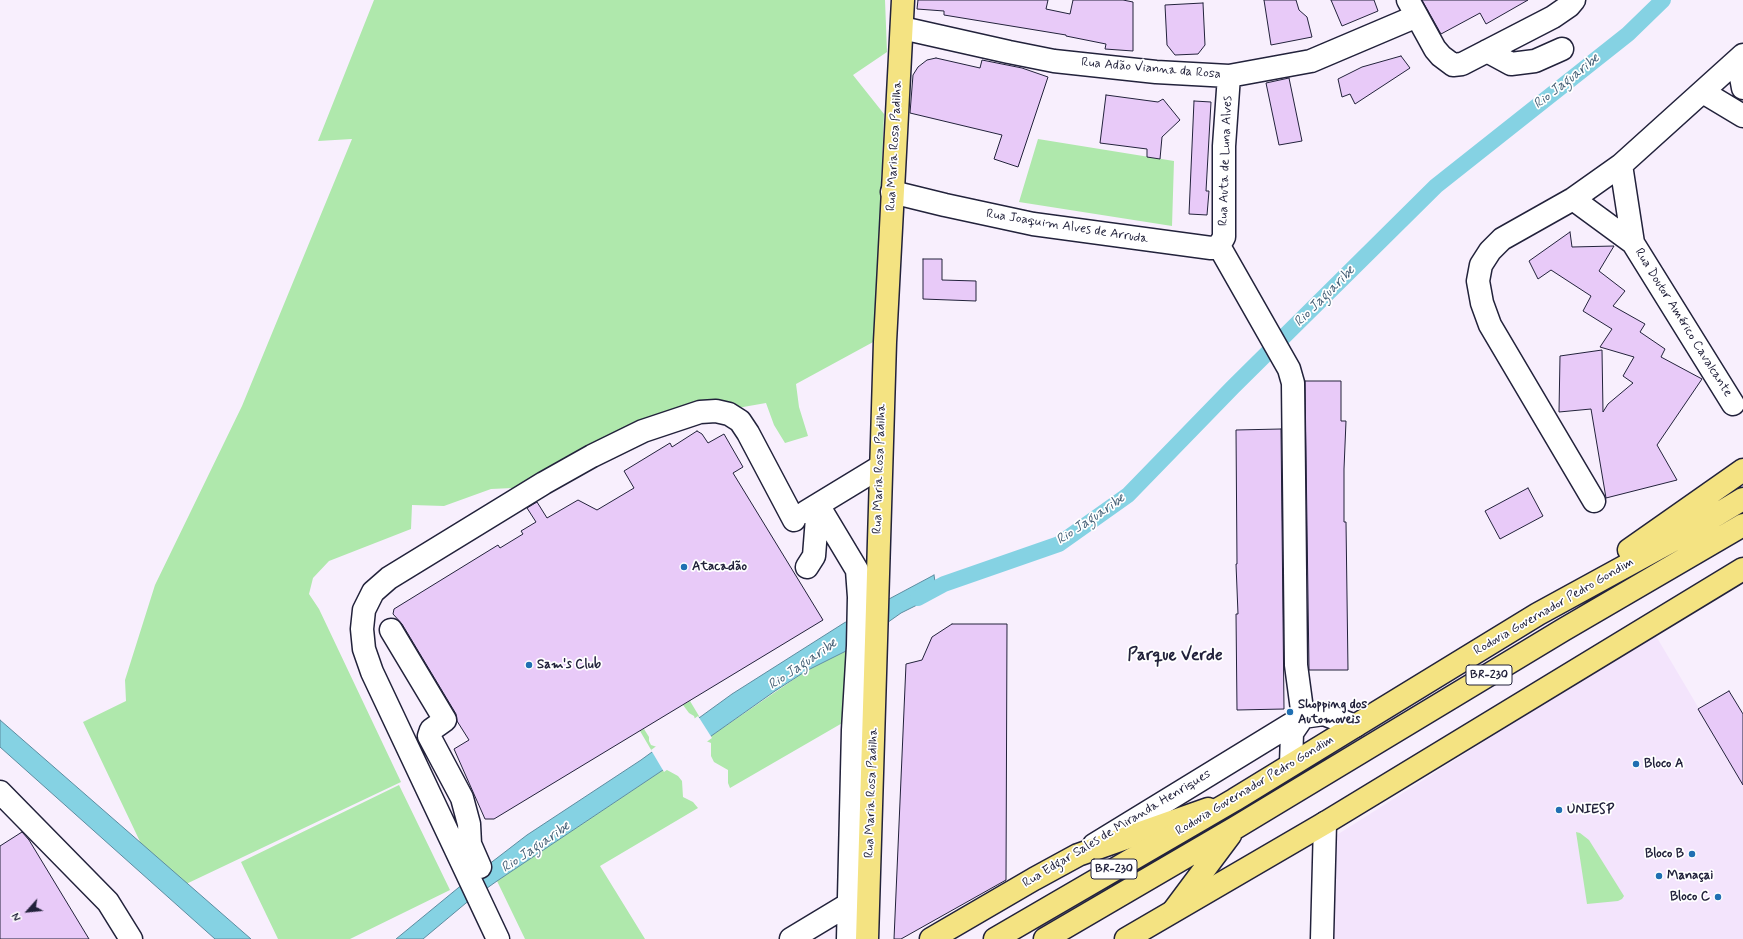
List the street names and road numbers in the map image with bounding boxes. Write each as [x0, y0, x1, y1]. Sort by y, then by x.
street label: Rua Adão Vianna da Rosa [1080, 55, 1222, 83]
street label: Rua Maria Rosa Padilha [884, 80, 906, 212]
street label: Rua Auta de Luna Alves [1216, 96, 1236, 226]
street label: Rua Joaquim Alves de Arruda [985, 206, 1149, 248]
street label: Rua Doutor Américo Cavalcante [1631, 246, 1735, 400]
street label: Rua Maria Rosa Padilha [870, 404, 890, 534]
street label: Rodovia Governador Pedro Gondim [1471, 555, 1637, 659]
road number: BR-230 [1466, 665, 1512, 685]
street label: Rua Maria Rosa Padilha [862, 728, 882, 858]
street label: Rodovia Governador Pedro Gondim [1173, 732, 1337, 840]
street label: Rua Edgar Sales de Miranda Henriques [1020, 766, 1214, 892]
road number: BR-230 [1091, 859, 1137, 879]

